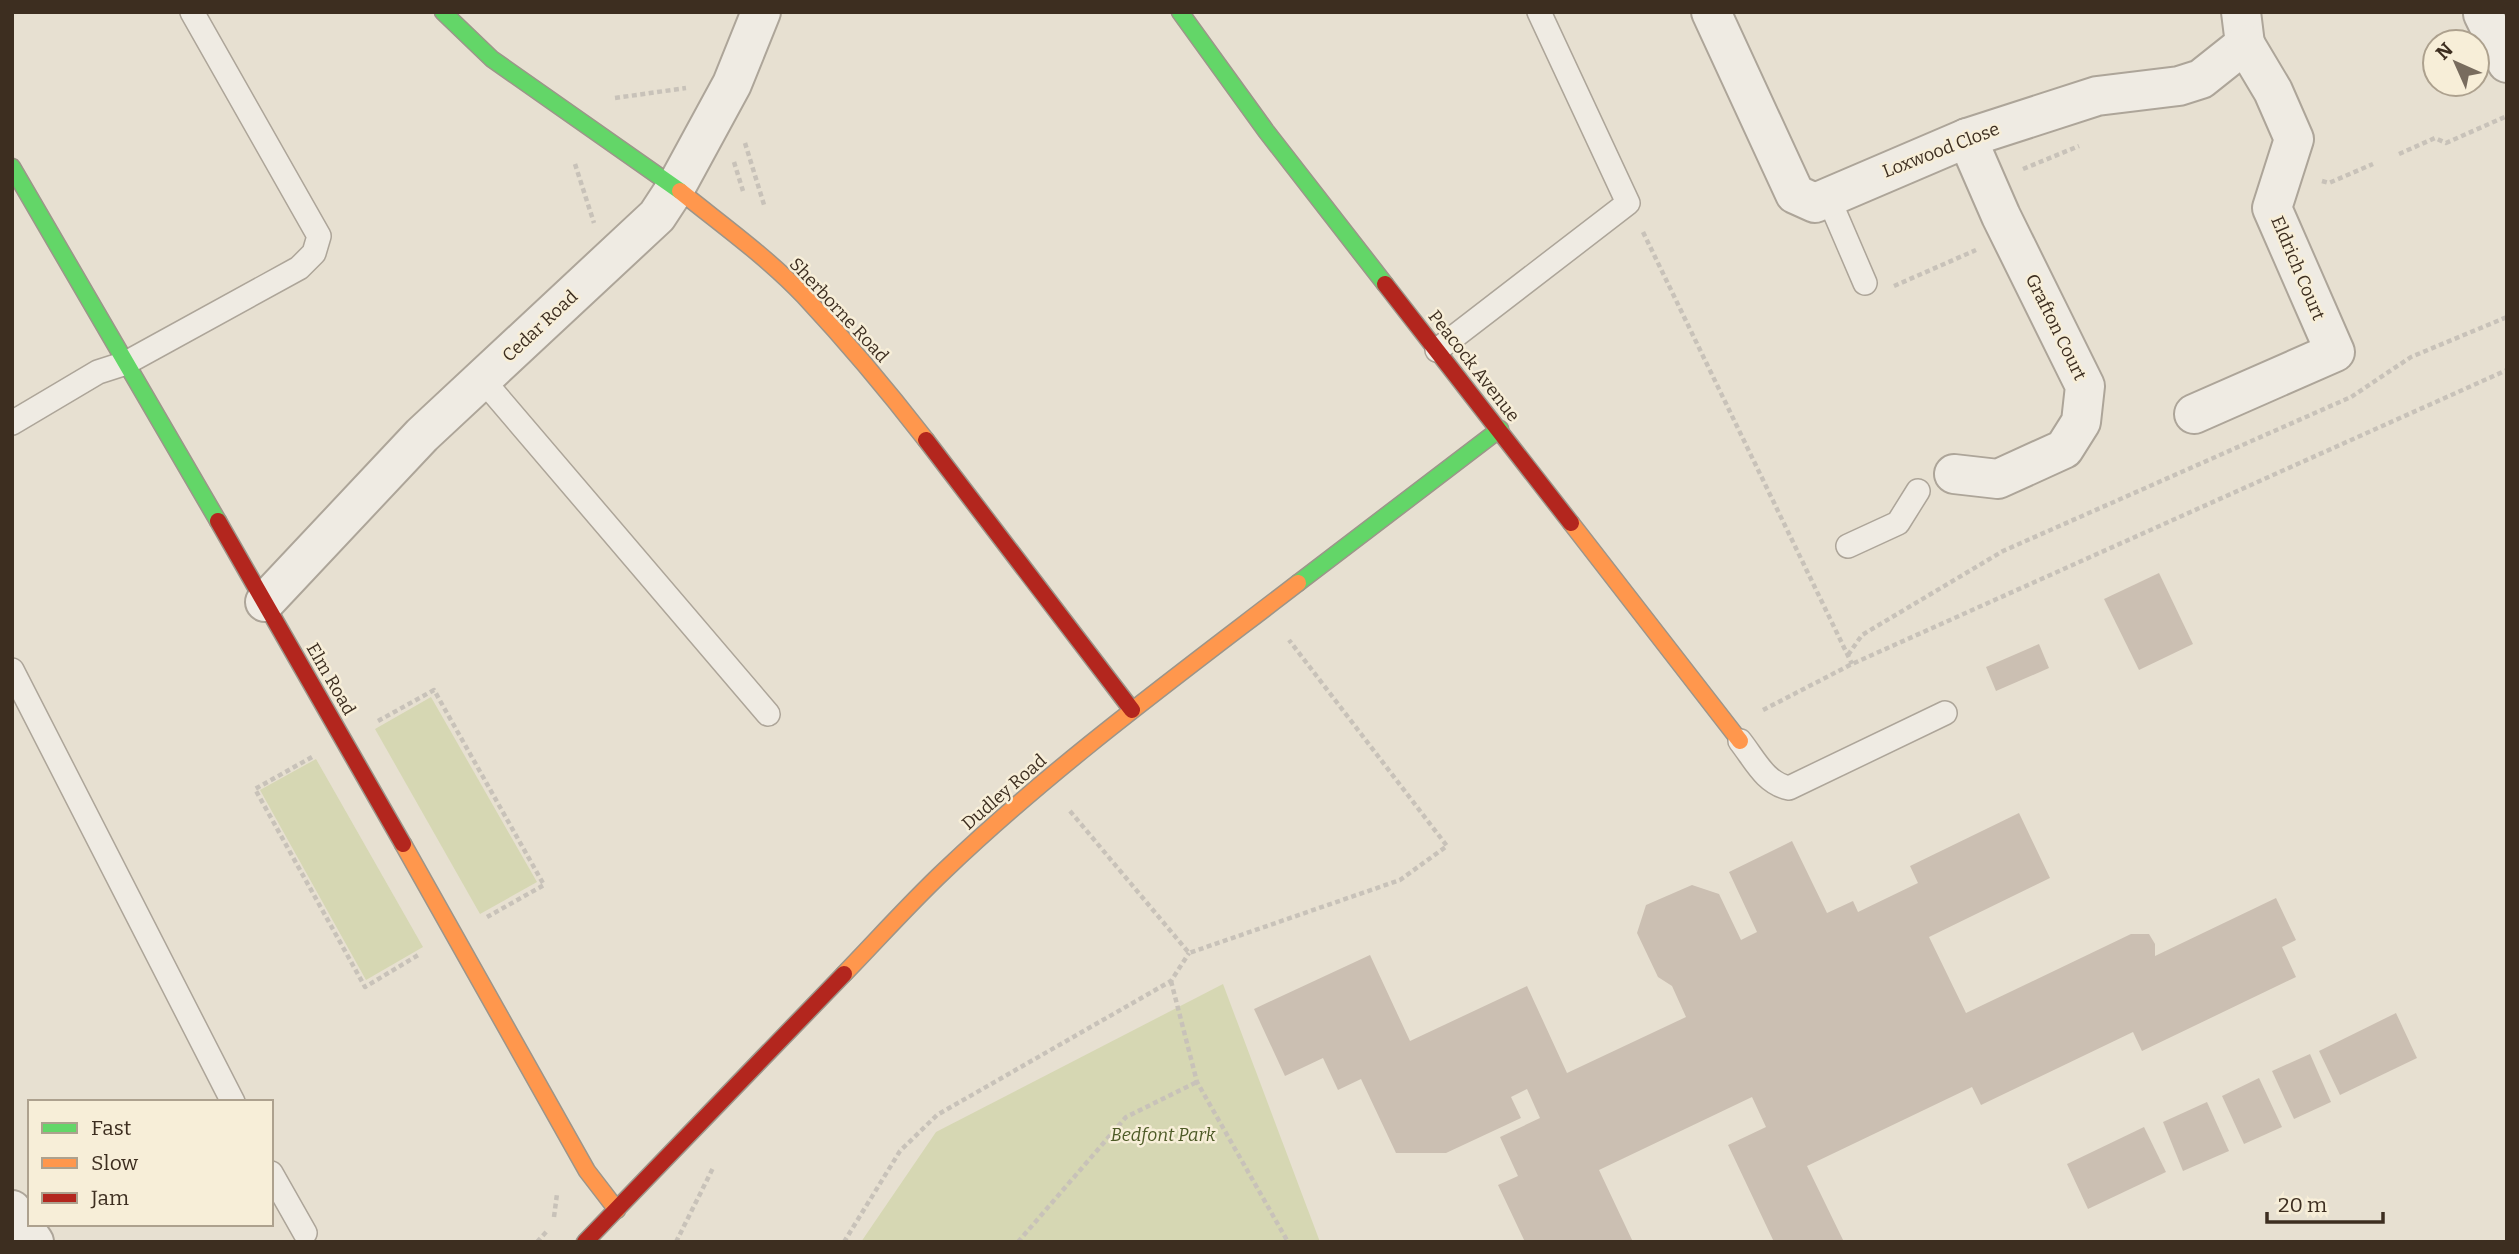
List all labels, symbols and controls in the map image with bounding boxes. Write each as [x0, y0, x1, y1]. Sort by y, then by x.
north arrow [2421, 28, 2491, 98]
text: N [2431, 38, 2458, 65]
street label: Loxwood Close [1880, 118, 2002, 182]
street label: Eldrich Court [2266, 213, 2330, 324]
street label: Sherborne Road [785, 253, 893, 367]
street label: Grafton Court [2021, 270, 2091, 384]
street label: Cedar Road [498, 285, 583, 366]
street label: Peacock Avenue [1424, 306, 1524, 426]
street label: Elm Road [302, 639, 361, 719]
street label: Dudley Road [957, 749, 1051, 835]
legend [28, 1100, 273, 1226]
text: Fast [91, 1115, 132, 1141]
park label: Bedfont Park [1111, 1124, 1216, 1146]
text: Slow [91, 1150, 138, 1176]
scale bar [2267, 1180, 2382, 1224]
text: Jam [90, 1185, 129, 1211]
text: 20 m [2278, 1192, 2327, 1218]

